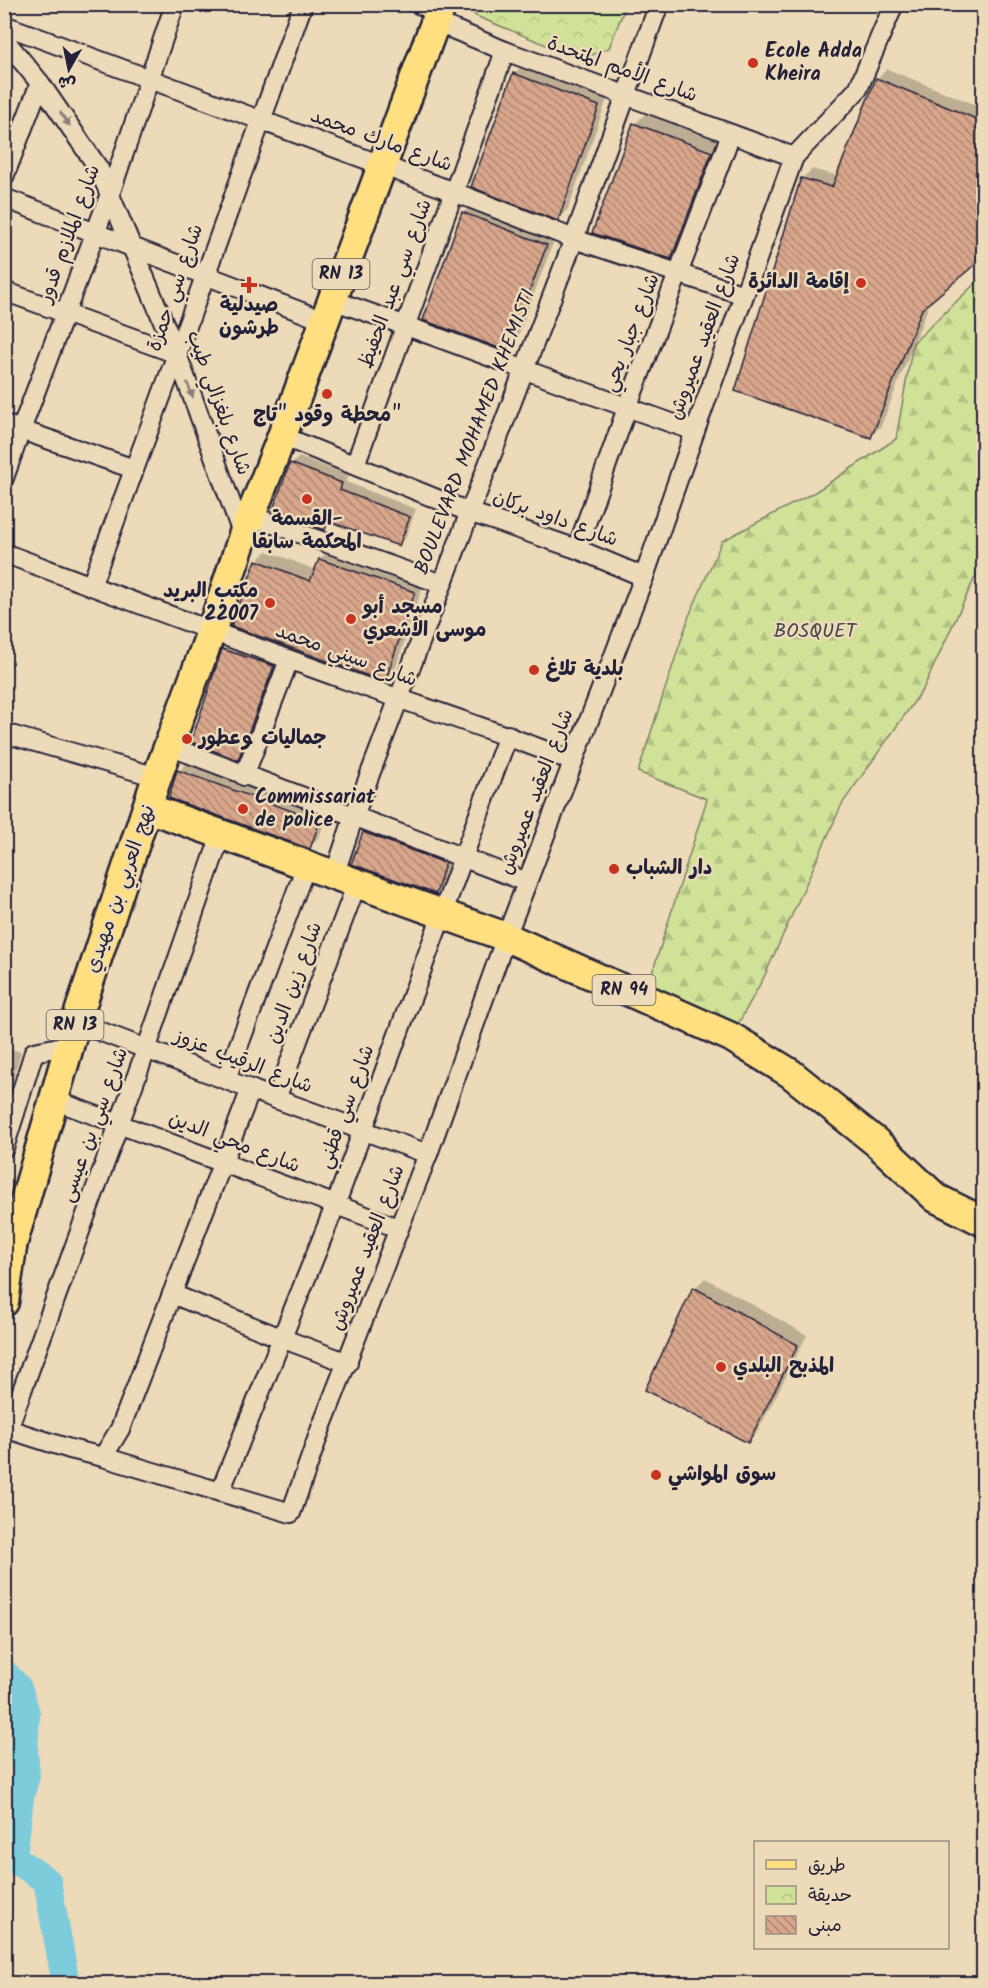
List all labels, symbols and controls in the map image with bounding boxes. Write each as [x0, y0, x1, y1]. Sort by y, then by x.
street label: شارع الأمم المتحدة [542, 28, 702, 112]
place label: Ecole Adda Kheira [765, 36, 862, 91]
north arrow [39, 39, 99, 99]
marker: Ecole Adda Kheira [746, 56, 760, 70]
text: ش [56, 69, 78, 96]
street label: شارع مارك محمد [305, 100, 457, 182]
one-way arrow [59, 111, 71, 127]
street label: شارع الملازم قدور [29, 160, 110, 310]
street label: شارع سي عبد الحفيظ [350, 195, 442, 373]
street label: شارع سي حمزة [139, 220, 213, 356]
street label: شارع العقيد عميروش [660, 249, 750, 425]
road number: RN 13 [312, 259, 370, 289]
place label: إقامة الدائرة [748, 267, 849, 299]
street label: شارع جبار يحي [595, 269, 669, 397]
marker: إقامة الدائرة [854, 276, 868, 290]
marker: صيدلية طرشون [242, 278, 256, 292]
street label: BOULEVARD MOHAMED KHEMISTI [407, 285, 545, 579]
place label: صيدلية طرشون [219, 290, 279, 345]
street label: شارع بلغزالي طيب [177, 326, 259, 480]
one-way arrow [186, 381, 196, 399]
marker: محطة وقود "تاج" [320, 387, 334, 401]
place label: محطة وقود "تاج" [253, 400, 401, 432]
street label: شارع داود بركان [488, 482, 622, 556]
marker: القسمة- المحكمة سابقا [300, 492, 314, 506]
place label: القسمة- المحكمة سابقا [252, 504, 362, 559]
place label: مكتب البريد 22007 [163, 576, 259, 631]
place label: مسجد أبو موسى الأشعري [361, 592, 486, 647]
marker: مكتب البريد 22007 [263, 596, 277, 610]
marker: مسجد أبو موسى الأشعري [344, 612, 358, 626]
street label: شارع سيني محمد [271, 615, 421, 697]
park label: BOSQUET [774, 616, 859, 648]
place label: بلدية تلاغ [546, 654, 623, 686]
marker: بلدية تلاغ [527, 663, 541, 677]
street label: شارع العقيد عميروش [491, 704, 583, 880]
place label: جماليات وعطور [197, 723, 326, 755]
marker: جماليات وعطور [180, 732, 194, 746]
place label: Commissariat de police [255, 782, 376, 837]
street label: نهج العربي بن مهيدي [77, 801, 165, 977]
marker: Commissariat de police [236, 802, 250, 816]
place label: دار الشباب [626, 853, 712, 885]
marker: دار الشباب [607, 862, 621, 876]
street label: شارع زين الدين [258, 917, 332, 1049]
road number: RN 94 [592, 975, 656, 1005]
road number: RN 13 [46, 1010, 104, 1040]
street label: شارع الرقيب عزوز [167, 1020, 317, 1103]
street label: شارع سي قطني [310, 1040, 384, 1174]
street label: شارع سي بن عيسى [52, 1043, 138, 1207]
street label: شارع محي الدين [164, 1103, 304, 1183]
street label: شارع العقيد عميروش [322, 1160, 414, 1336]
place label: المذبح البلدي [733, 1351, 834, 1383]
marker: المذبح البلدي [714, 1360, 728, 1374]
place label: سوق المواشي [668, 1459, 776, 1491]
marker: سوق المواشي [649, 1468, 663, 1482]
legend [754, 1841, 949, 1949]
text: طريق [808, 1852, 846, 1881]
text: حديقة [808, 1882, 852, 1911]
text: مبنى [808, 1912, 842, 1941]

